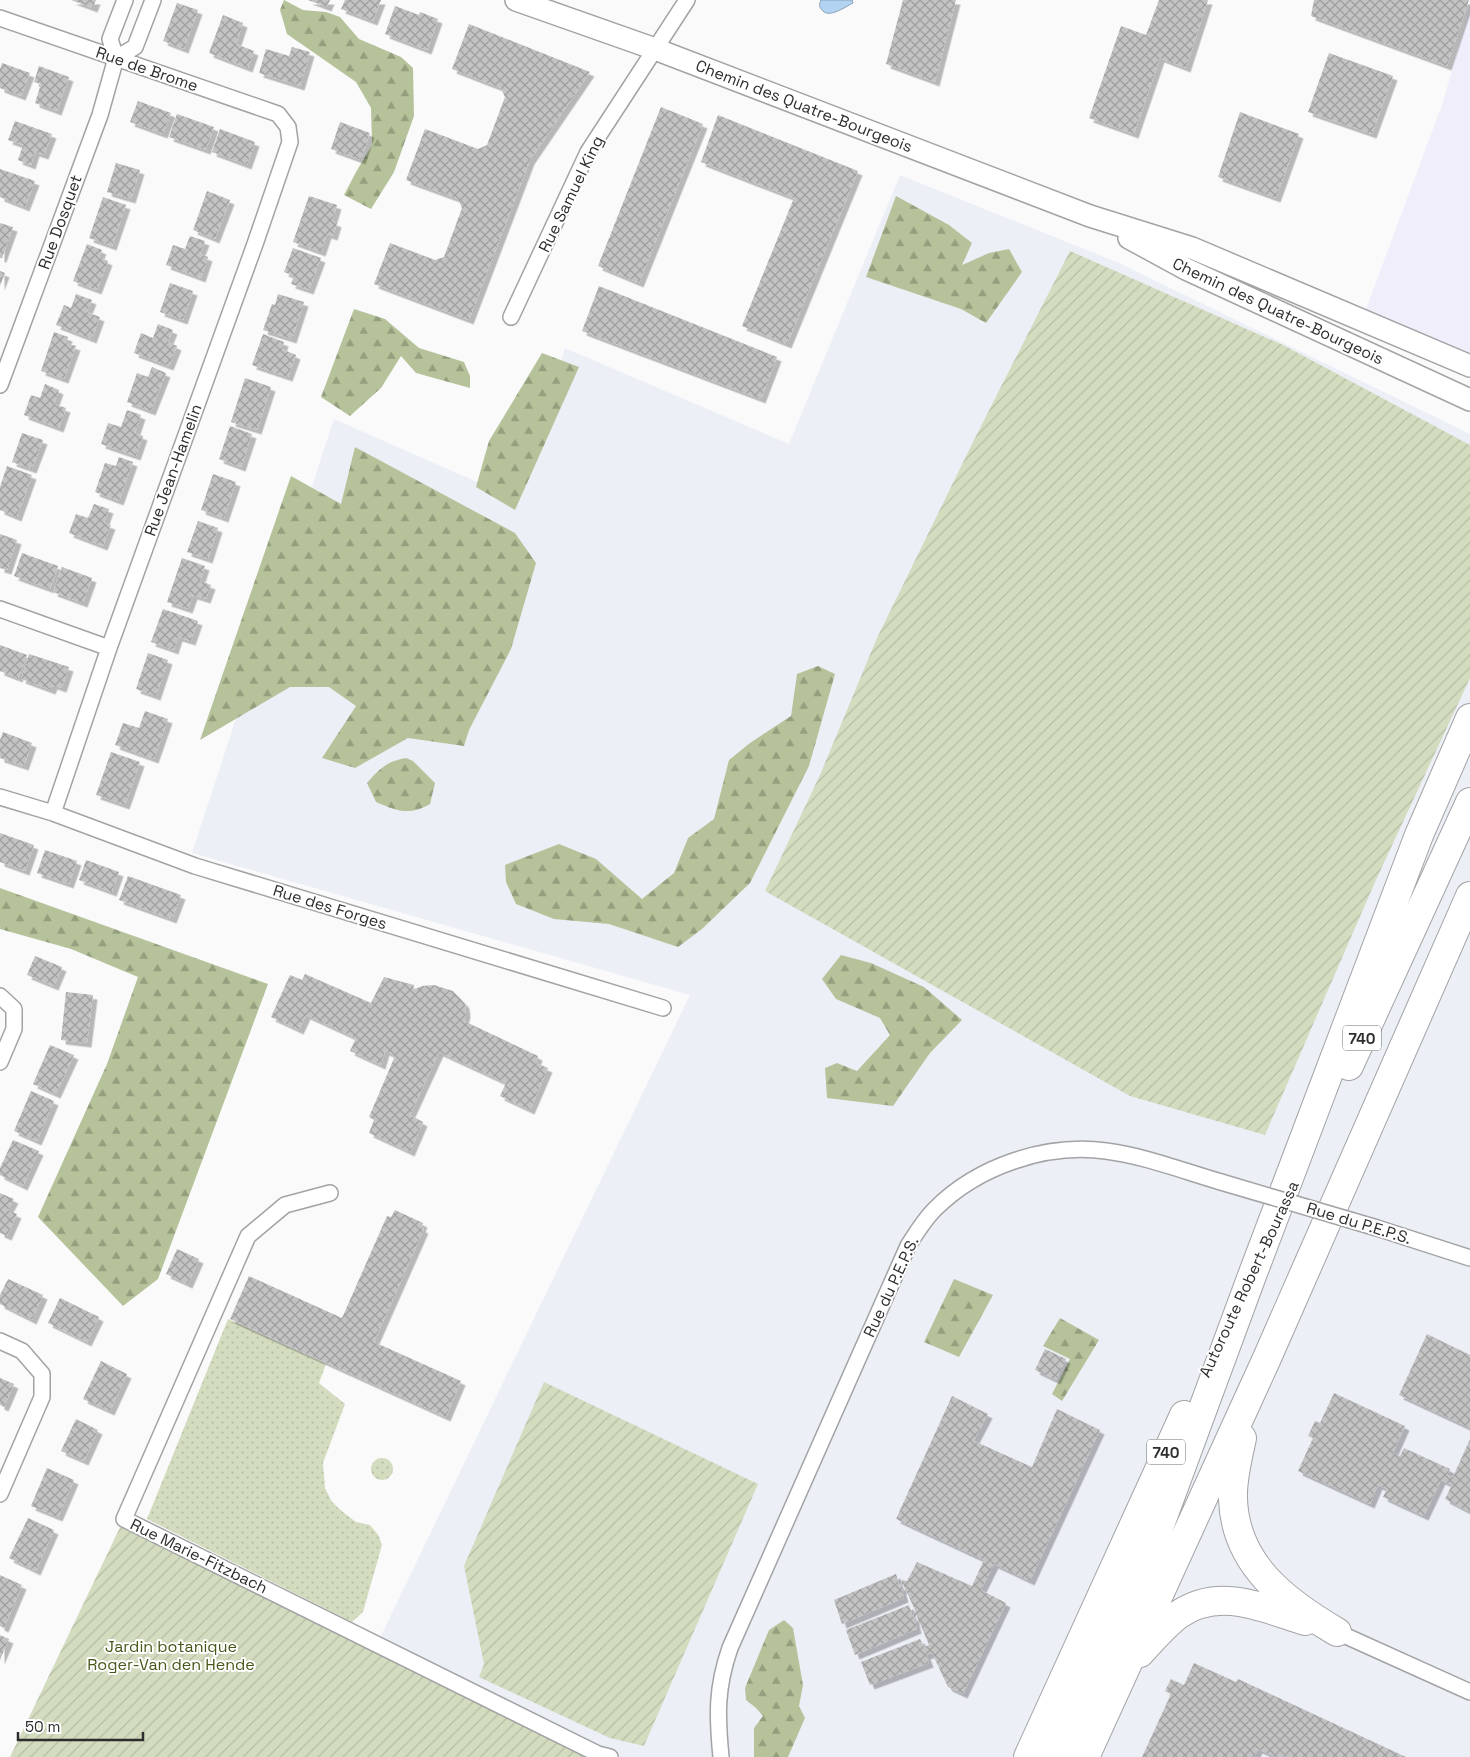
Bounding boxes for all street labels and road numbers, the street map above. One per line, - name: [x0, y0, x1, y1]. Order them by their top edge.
- street label: Rue de Brome: [93, 42, 201, 96]
- street label: Chemin des Quatre-Bourgeois: [693, 55, 915, 157]
- street label: Rue Samuel King: [534, 132, 608, 256]
- street label: Rue Dosquet: [33, 172, 87, 272]
- street label: Chemin des Quatre-Bourgeois: [1169, 253, 1387, 369]
- street label: Rue Jean-Hamelin: [139, 401, 207, 539]
- street label: Rue des Forges: [270, 880, 390, 934]
- road number: 740: [1343, 1026, 1381, 1050]
- street label: Autoroute Robert-Bourassa: [1194, 1177, 1304, 1381]
- street label: Rue du P.E.P.S.: [1304, 1197, 1414, 1249]
- street label: Rue du P.E.P.S.: [859, 1233, 923, 1341]
- road number: 740: [1147, 1440, 1185, 1464]
- street label: Rue Marie-Fitzbach: [127, 1514, 271, 1598]

